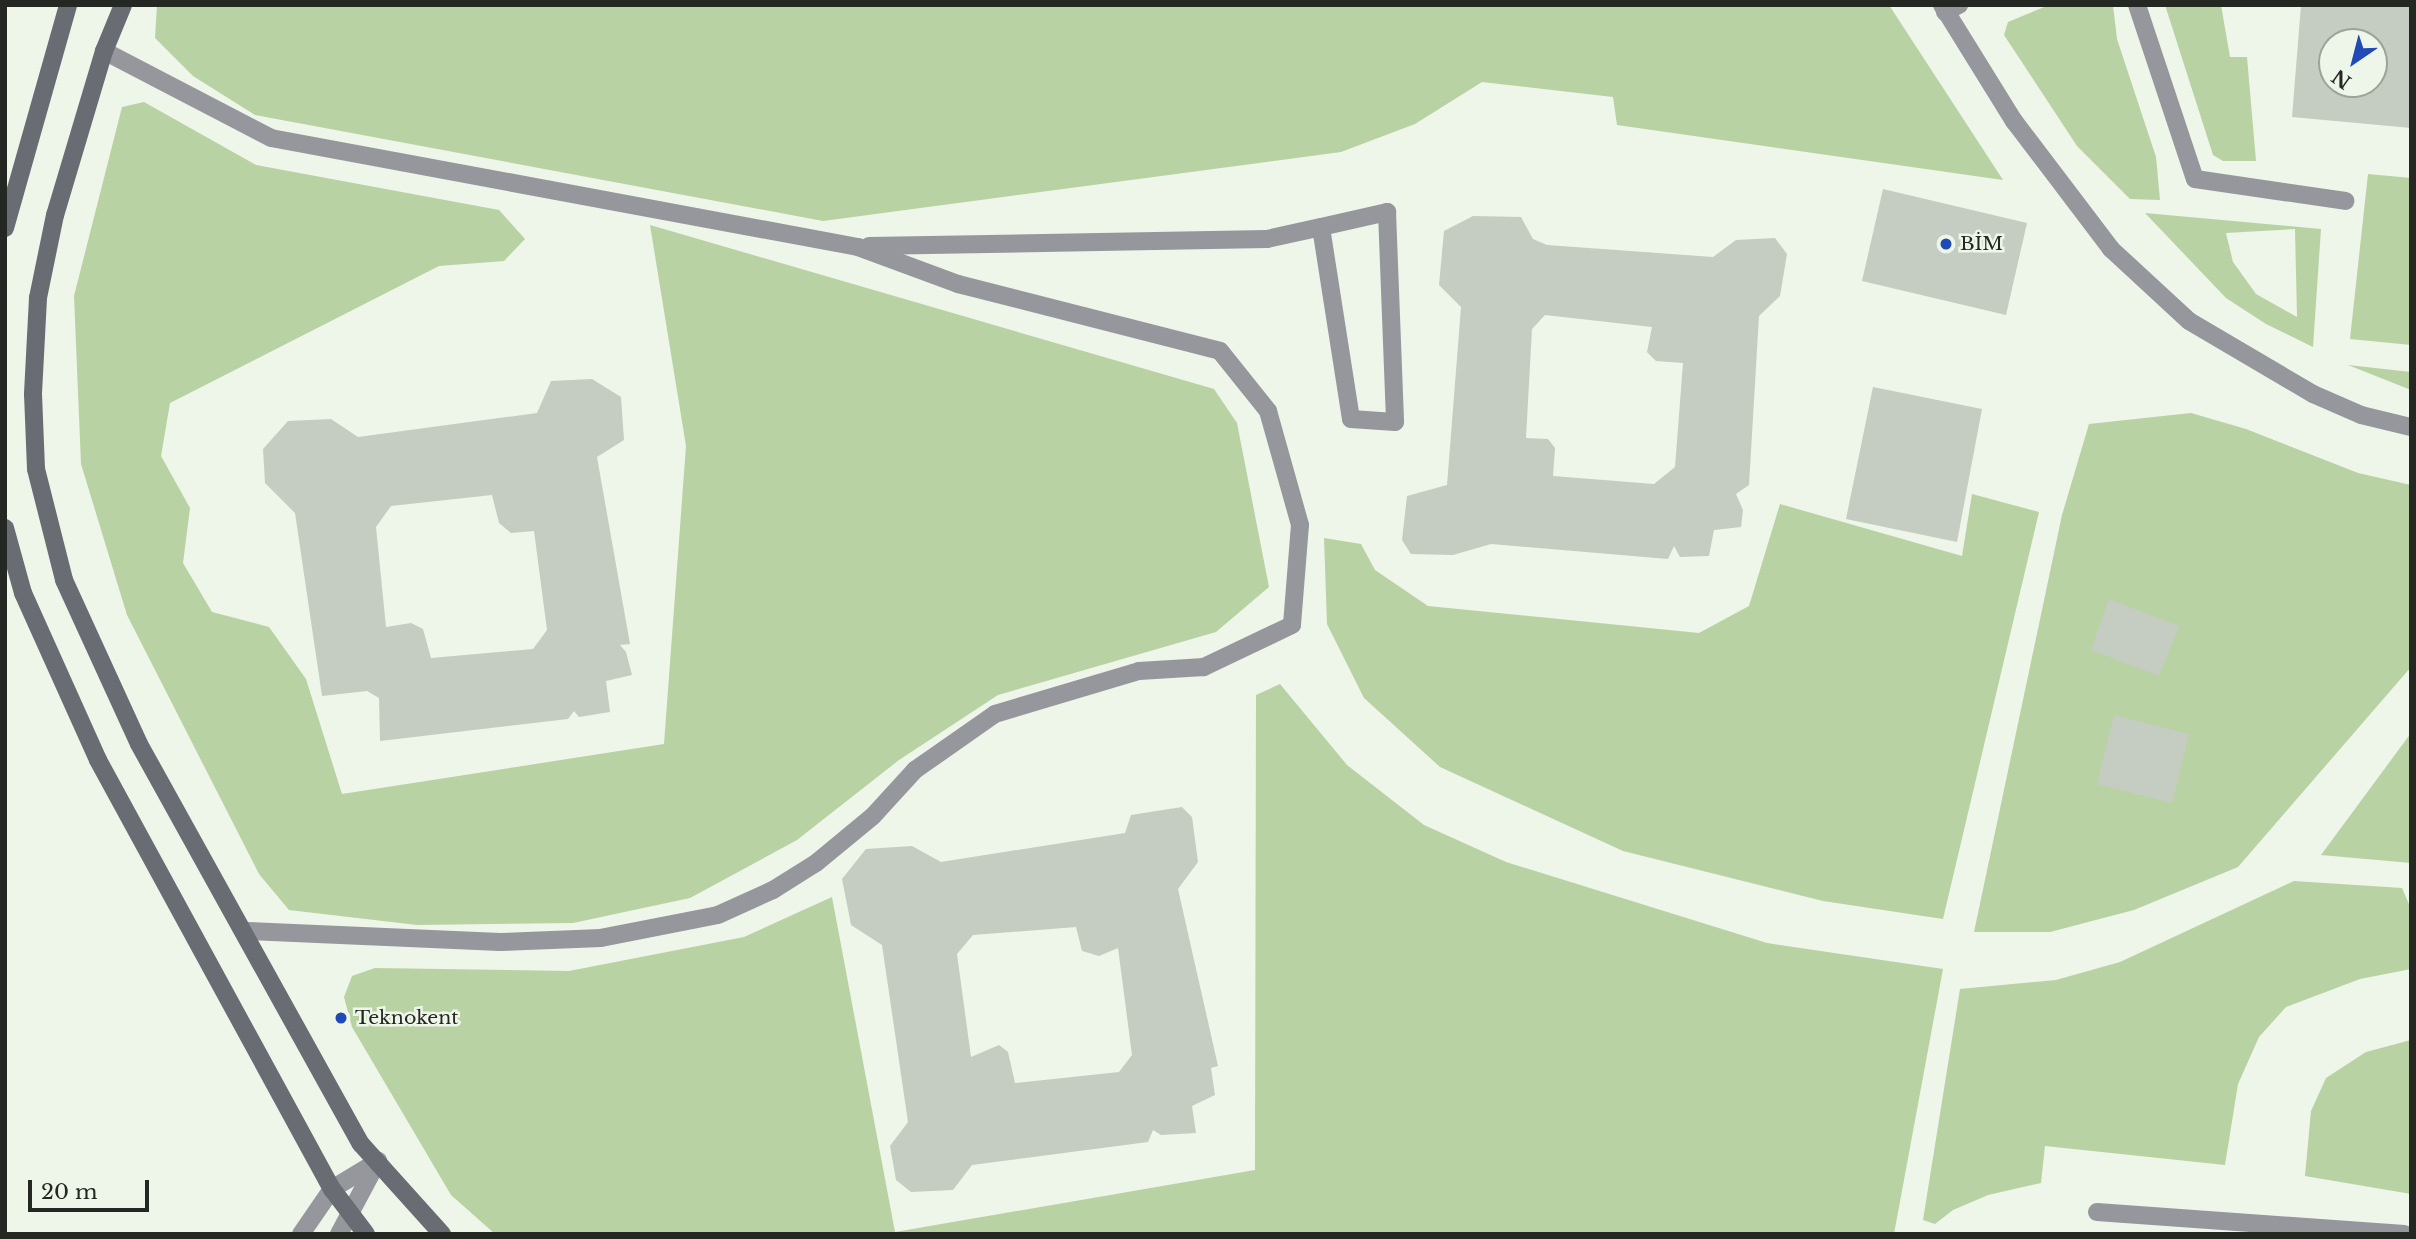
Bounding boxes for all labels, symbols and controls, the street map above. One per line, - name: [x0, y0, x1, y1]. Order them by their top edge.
- north arrow: [2318, 28, 2388, 98]
- text: N: [2328, 64, 2356, 94]
- place label: BİM: [1960, 233, 2003, 255]
- marker: BİM: [1938, 236, 1954, 252]
- place label: Teknokent: [355, 1007, 458, 1029]
- marker: Teknokent: [333, 1010, 349, 1026]
- scale bar: [32, 1166, 152, 1210]
- text: 20 m: [41, 1179, 98, 1205]

